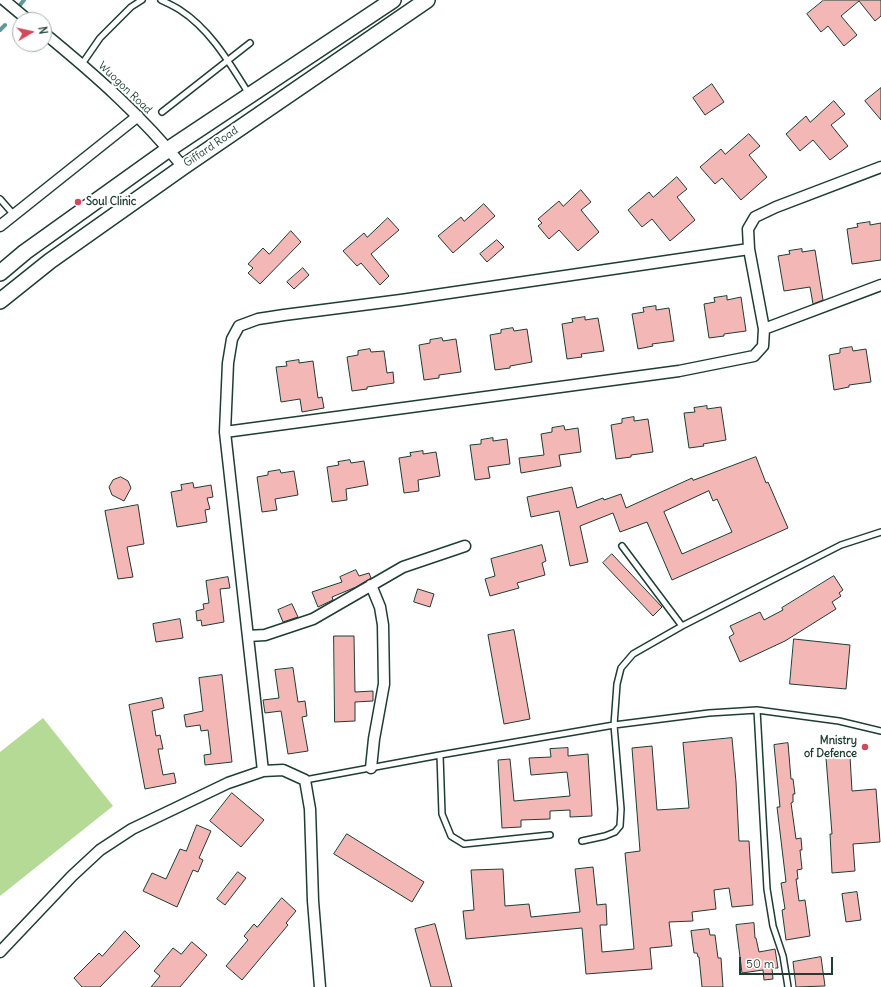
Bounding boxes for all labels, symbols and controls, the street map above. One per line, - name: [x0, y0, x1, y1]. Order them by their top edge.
- north arrow: [12, 12, 52, 52]
- text: N: [35, 25, 50, 35]
- street label: Wuogon Road: [95, 59, 155, 117]
- street label: Giffard Road: [181, 124, 241, 170]
- place label: Soul Clinic: [86, 195, 136, 209]
- marker: Soul Clinic: [73, 197, 83, 207]
- place label: Mnistry of Defence: [804, 734, 857, 760]
- marker: Mnistry of Defence: [860, 742, 870, 752]
- scale bar: [741, 949, 835, 975]
- text: 50 m: [746, 956, 774, 971]

